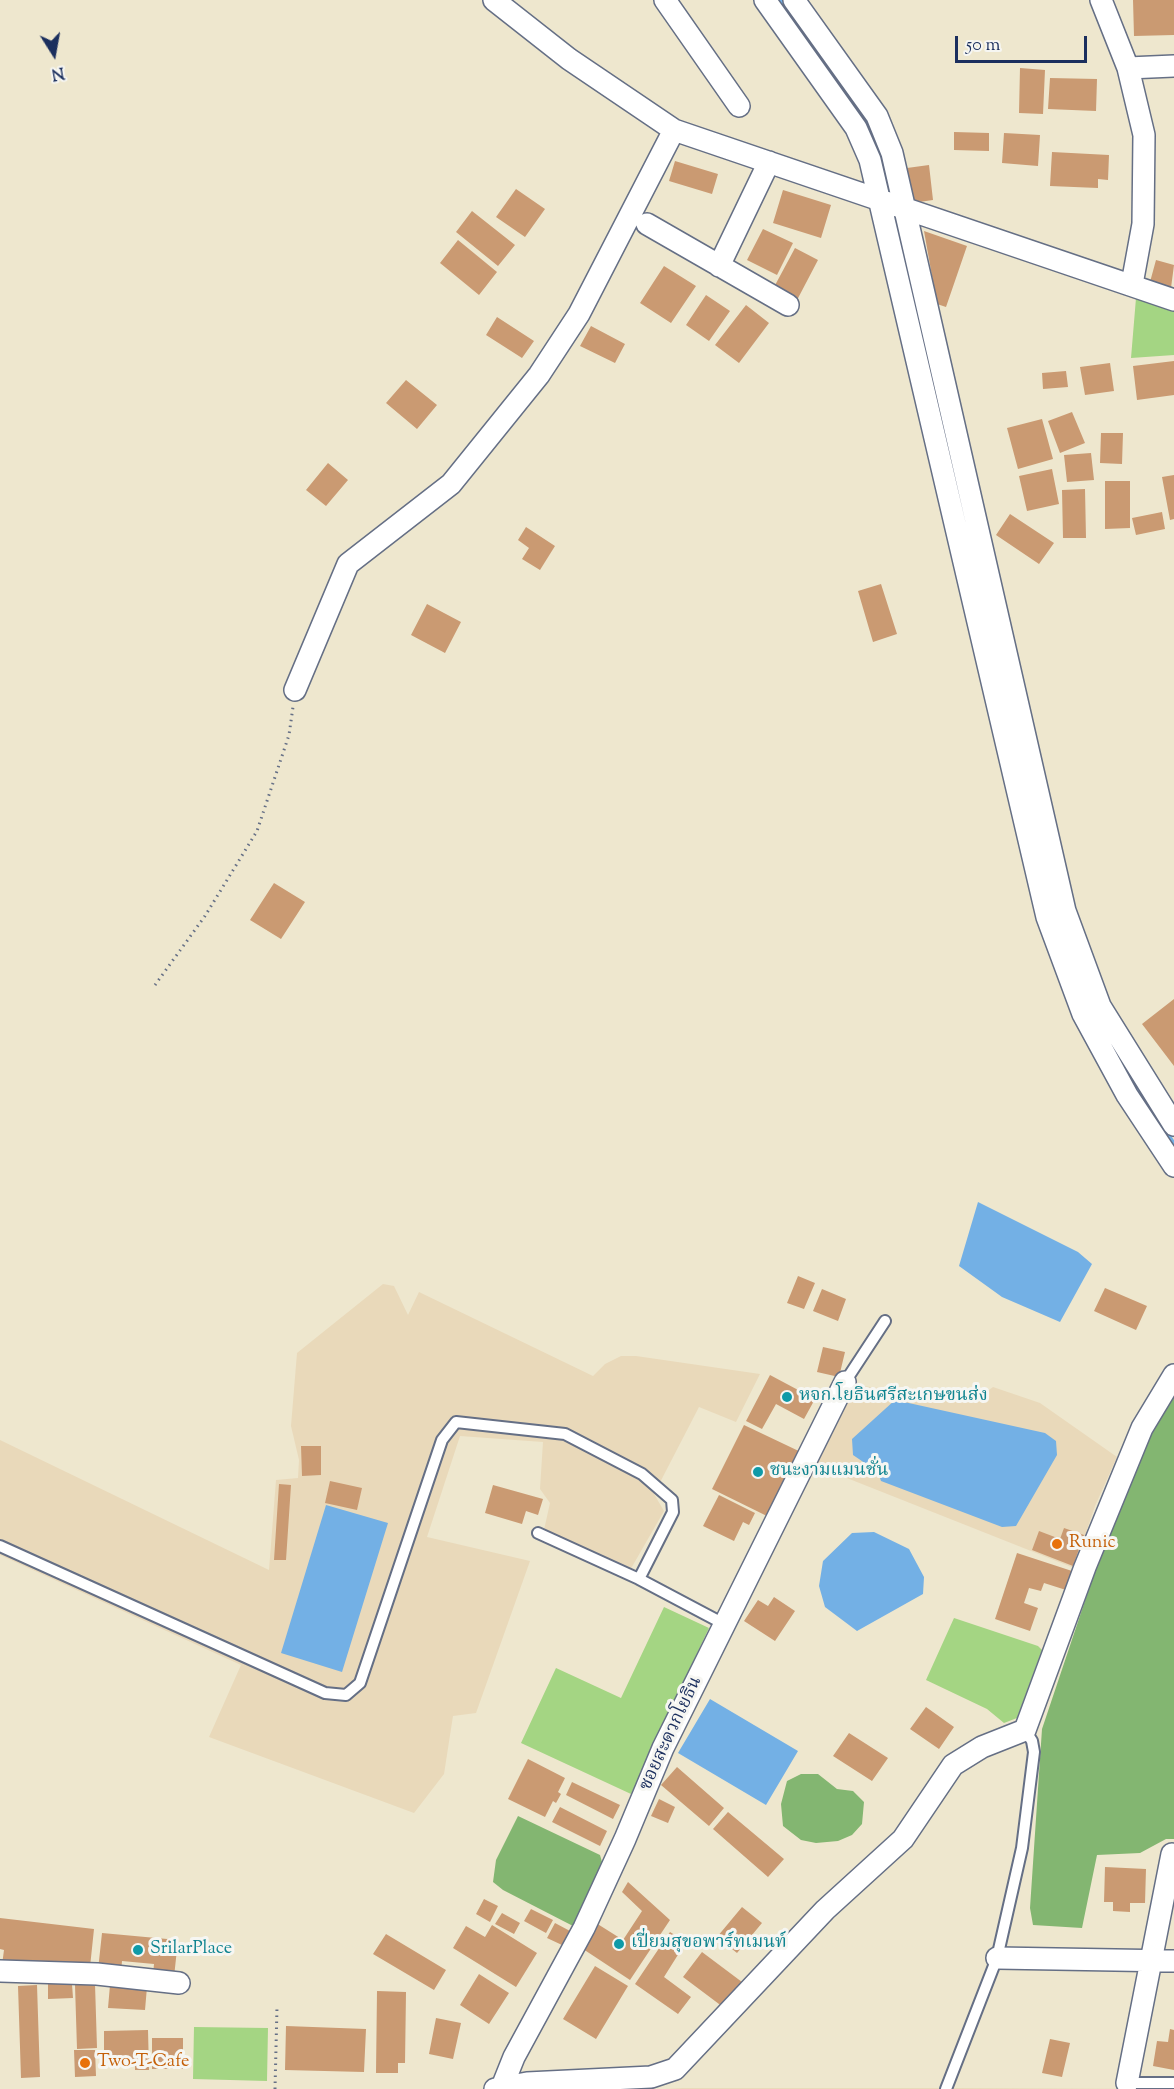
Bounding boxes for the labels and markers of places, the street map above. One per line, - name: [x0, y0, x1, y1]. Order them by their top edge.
- place label: หจก.โยธินศรีสะเกษขนส่ง: [799, 1386, 988, 1408]
- marker: หจก.โยธินศรีสะเกษขนส่ง: [780, 1390, 794, 1404]
- place label: ชนะงามแมนชั่น: [770, 1461, 888, 1483]
- marker: ชนะงามแมนชั่น: [751, 1465, 765, 1479]
- place label: Runic: [1069, 1533, 1116, 1555]
- marker: Runic: [1050, 1537, 1064, 1551]
- place label: เปี่ยมสุขอพาร์ทเมนท์: [631, 1933, 787, 1955]
- marker: เปี่ยมสุขอพาร์ทเมนท์: [612, 1937, 626, 1951]
- place label: SrilarPlace: [150, 1939, 232, 1961]
- marker: SrilarPlace: [131, 1943, 145, 1957]
- place label: Two-T-Cafe: [97, 2052, 189, 2074]
- marker: Two-T-Cafe: [78, 2056, 92, 2070]

